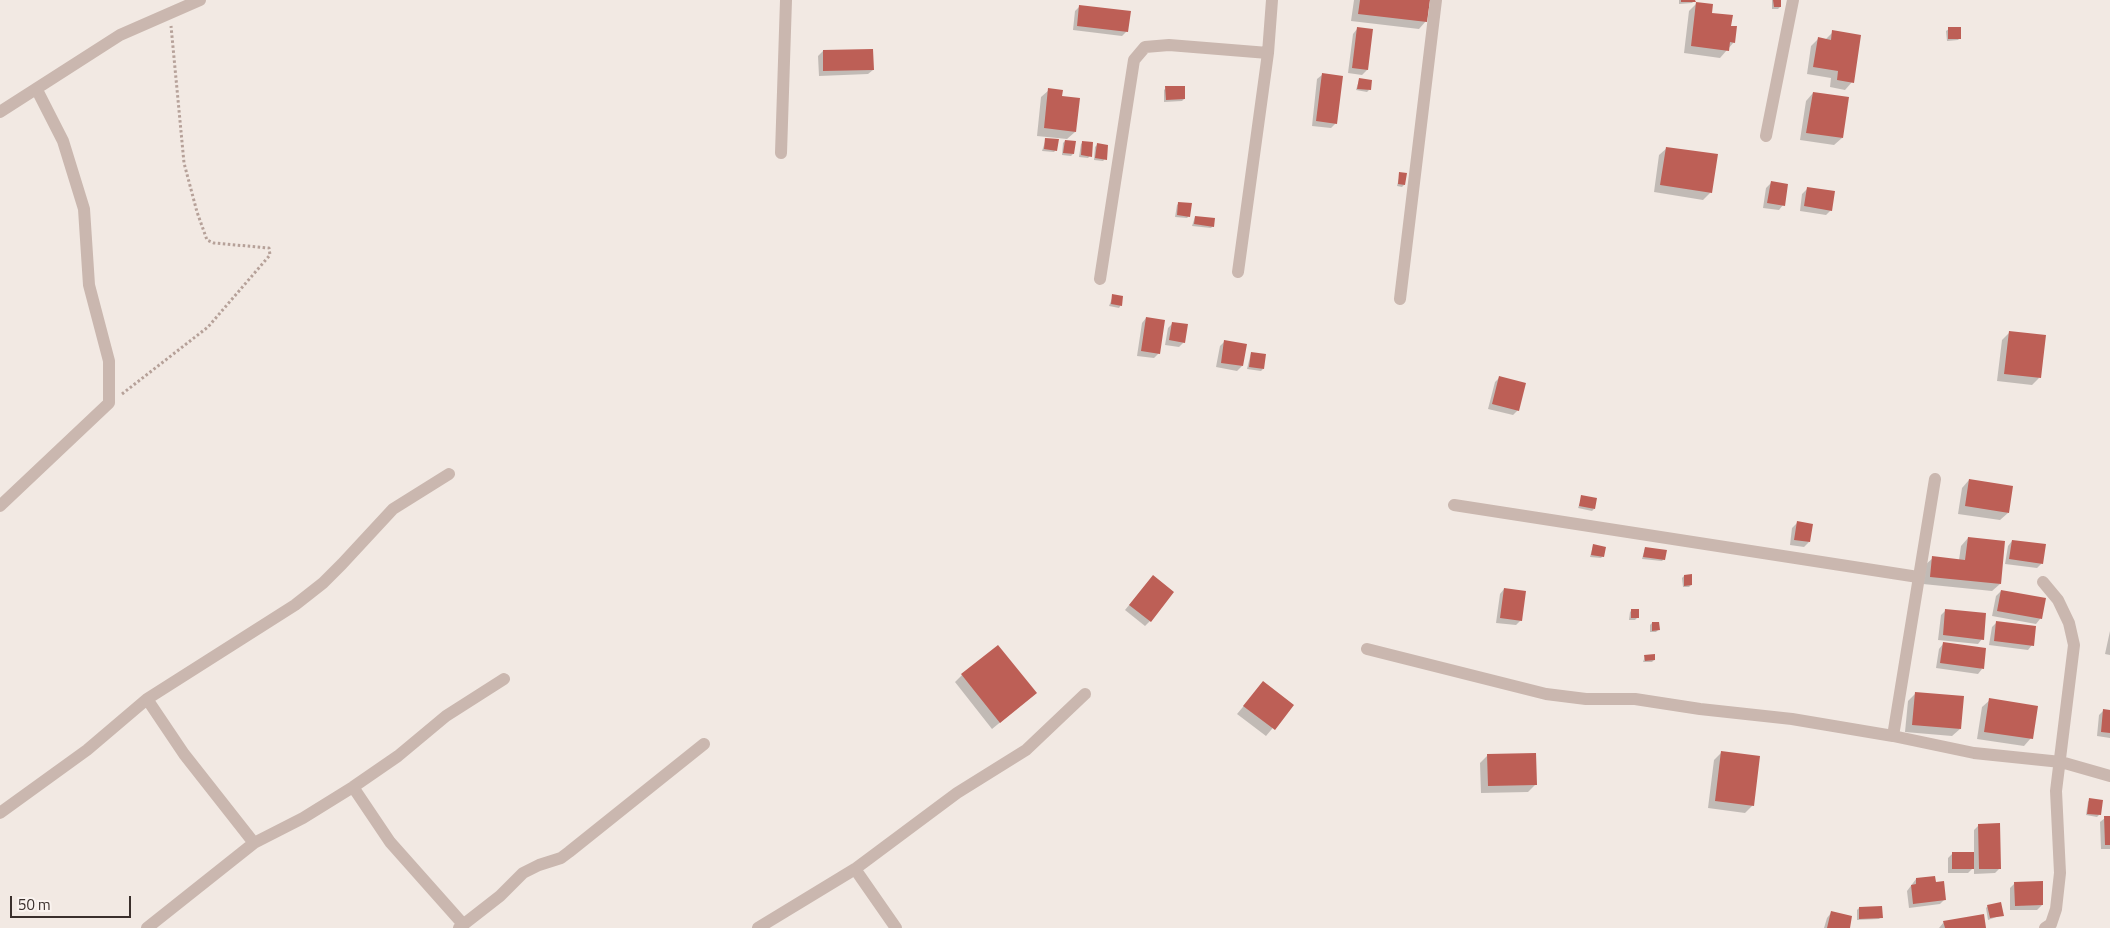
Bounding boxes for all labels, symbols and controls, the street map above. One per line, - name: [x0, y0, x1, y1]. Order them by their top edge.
- scale bar: [12, 886, 134, 918]
- text: 50 m: [18, 893, 51, 916]

